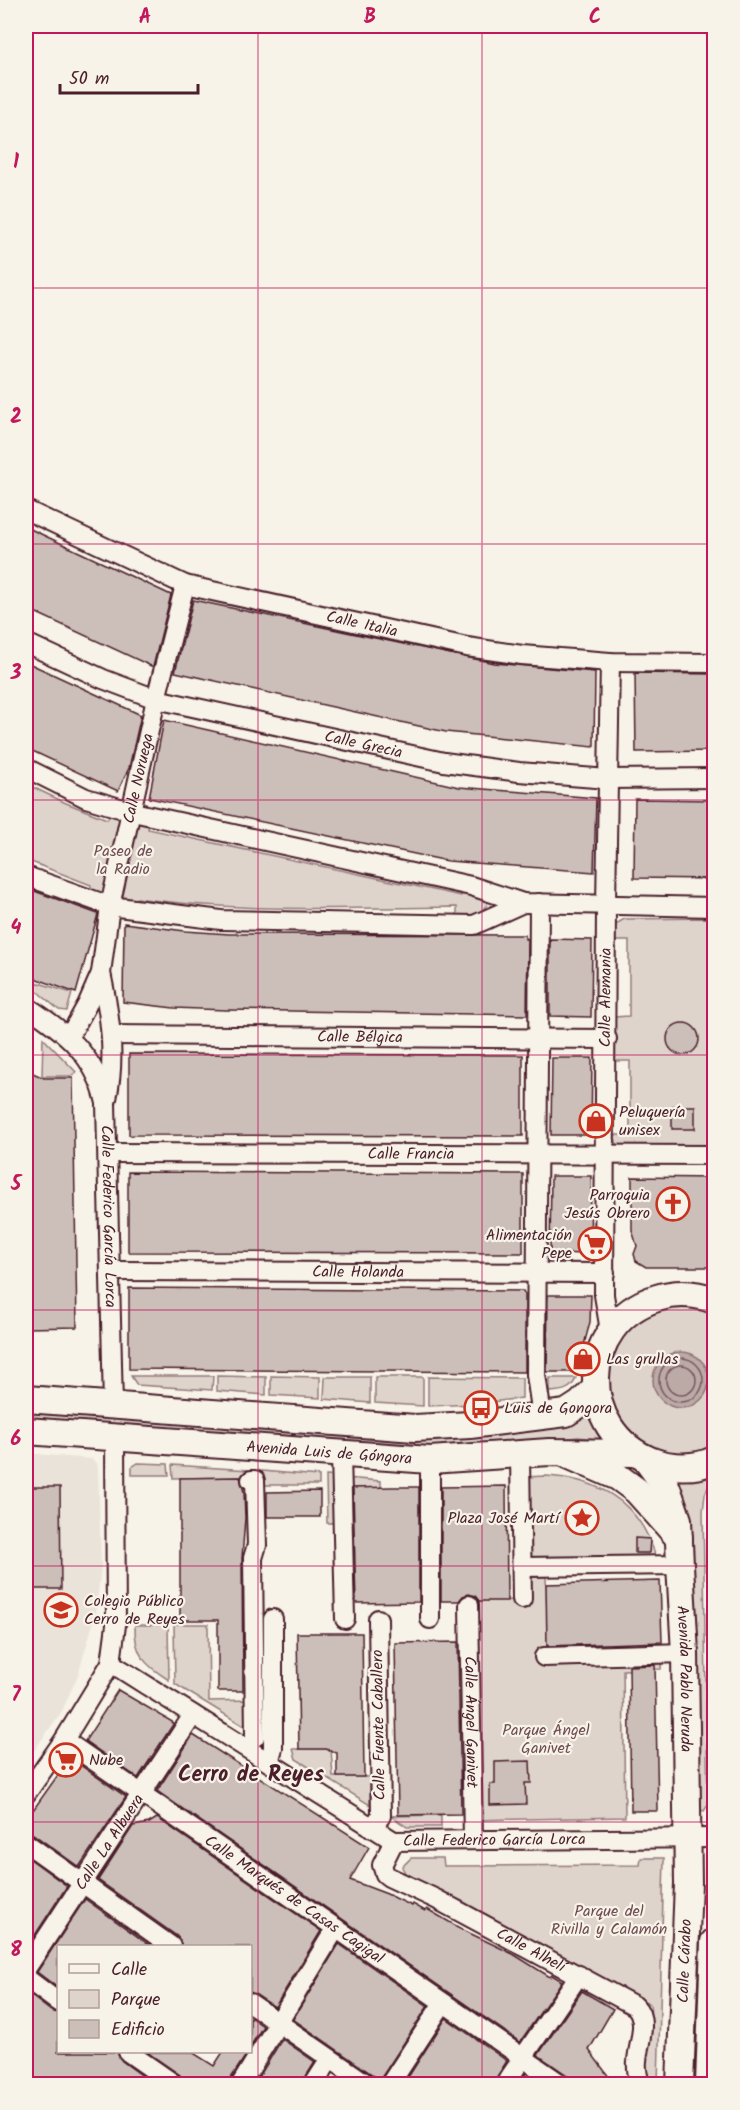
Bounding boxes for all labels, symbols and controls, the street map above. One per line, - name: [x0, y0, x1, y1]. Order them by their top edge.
- text: A: [139, 2, 151, 34]
- text: B: [364, 2, 376, 34]
- text: C: [589, 2, 601, 34]
- scale bar: [60, 57, 198, 95]
- text: 50 m: [69, 65, 109, 94]
- text: 1: [13, 147, 19, 179]
- text: 2: [10, 402, 22, 434]
- street label: Calle Italia: [324, 604, 400, 644]
- text: 3: [10, 658, 22, 690]
- street label: Calle Grecia: [322, 724, 405, 765]
- street label: Calle Noruega: [116, 731, 161, 826]
- park label: Paseo de la Radio: [93, 839, 153, 882]
- text: 4: [11, 913, 22, 945]
- street label: Calle Alemania: [593, 948, 618, 1047]
- street label: Calle Bélgica: [317, 1024, 403, 1050]
- place label: Peluquería unisex: [619, 1100, 686, 1143]
- shop icon: Peluquería unisex: [578, 1103, 614, 1139]
- street label: Calle Federico García Lorca: [94, 1125, 123, 1308]
- street label: Calle Francia: [368, 1141, 454, 1167]
- text: 5: [10, 1169, 23, 1201]
- place label: Parroquia Jesús Obrero: [564, 1183, 650, 1226]
- church icon: Parroquia Jesús Obrero: [655, 1186, 691, 1222]
- place label: Alimentación Pepe: [486, 1223, 572, 1266]
- supermarket icon: Alimentación Pepe: [577, 1226, 613, 1262]
- street label: Calle Holanda: [312, 1259, 404, 1285]
- shop icon: Las grullas: [565, 1341, 601, 1377]
- place label: Las grullas: [606, 1347, 678, 1372]
- bus stop icon: Luis de Gongora: [463, 1390, 499, 1426]
- place label: Luis de Gongora: [504, 1396, 612, 1421]
- text: 6: [11, 1424, 22, 1456]
- street label: Avenida Luis de Góngora: [245, 1434, 413, 1471]
- place icon: Plaza José Martí: [564, 1500, 600, 1536]
- place label: Plaza José Martí: [448, 1506, 561, 1531]
- place label: Colegio Público Cerro de Reyes: [84, 1589, 185, 1632]
- school or university icon: Colegio Público Cerro de Reyes: [43, 1592, 79, 1628]
- street label: Avenida Pablo Neruda: [670, 1605, 699, 1752]
- street label: Calle Fuente Caballero: [365, 1649, 393, 1801]
- street label: Calle Ángel Ganivet: [457, 1656, 485, 1789]
- text: 7: [11, 1680, 21, 1712]
- park label: Parque Ángel Ganivet: [502, 1718, 590, 1761]
- supermarket icon: Nube: [48, 1742, 84, 1778]
- place label: Nube: [89, 1748, 123, 1773]
- district label: Cerro de Reyes: [178, 1758, 325, 1793]
- street label: Calle La Albuera: [69, 1789, 150, 1895]
- street label: Calle Federico García Lorca: [403, 1827, 586, 1853]
- street label: Calle Marqués de Casas Cagigal: [199, 1828, 389, 1970]
- park label: Parque del Rivilla y Calamón: [551, 1899, 667, 1942]
- street label: Calle Cárabo: [671, 1919, 699, 2003]
- street label: Calle Alhelí: [492, 1921, 572, 1980]
- text: 8: [10, 1935, 22, 1967]
- legend: [57, 1945, 252, 2053]
- text: Calle: [111, 1956, 147, 1985]
- text: Parque: [111, 1986, 160, 2015]
- text: Edificio: [111, 2016, 165, 2045]

